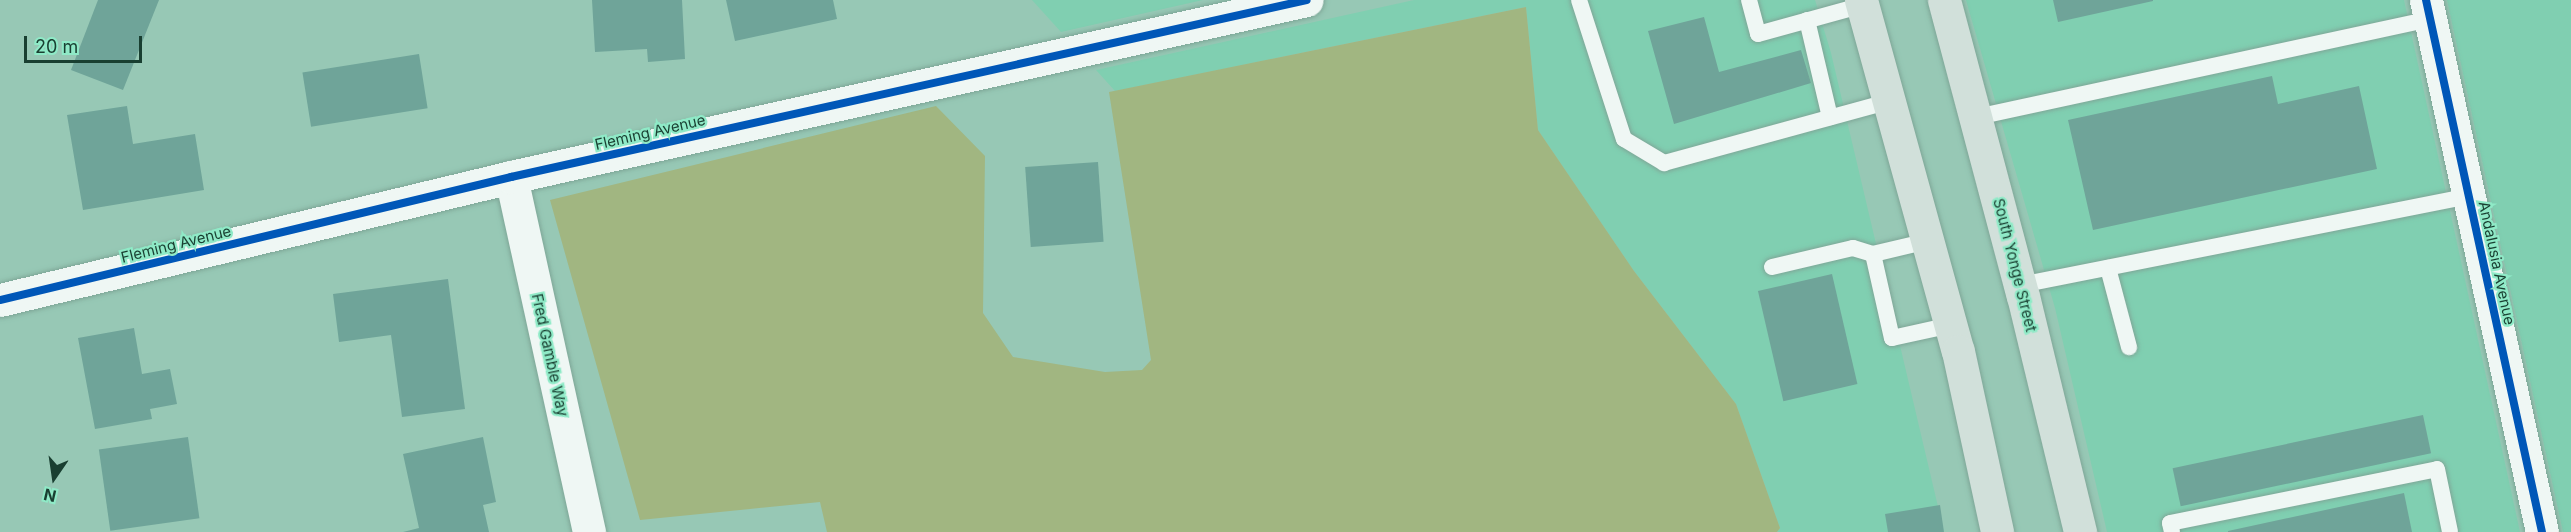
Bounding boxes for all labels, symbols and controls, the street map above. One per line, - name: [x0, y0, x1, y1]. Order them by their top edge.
- scale bar: [27, 24, 146, 62]
- text: 20 m: [35, 36, 78, 57]
- street label: Fleming Avenue: [593, 111, 707, 153]
- street label: South Yonge Street: [1990, 196, 2040, 334]
- street label: Andalusia Avenue: [2475, 199, 2519, 327]
- street label: Fleming Avenue: [119, 222, 233, 266]
- street label: Fred Gamble Way: [528, 292, 572, 418]
- north arrow: [24, 448, 84, 508]
- text: N: [42, 484, 58, 507]

